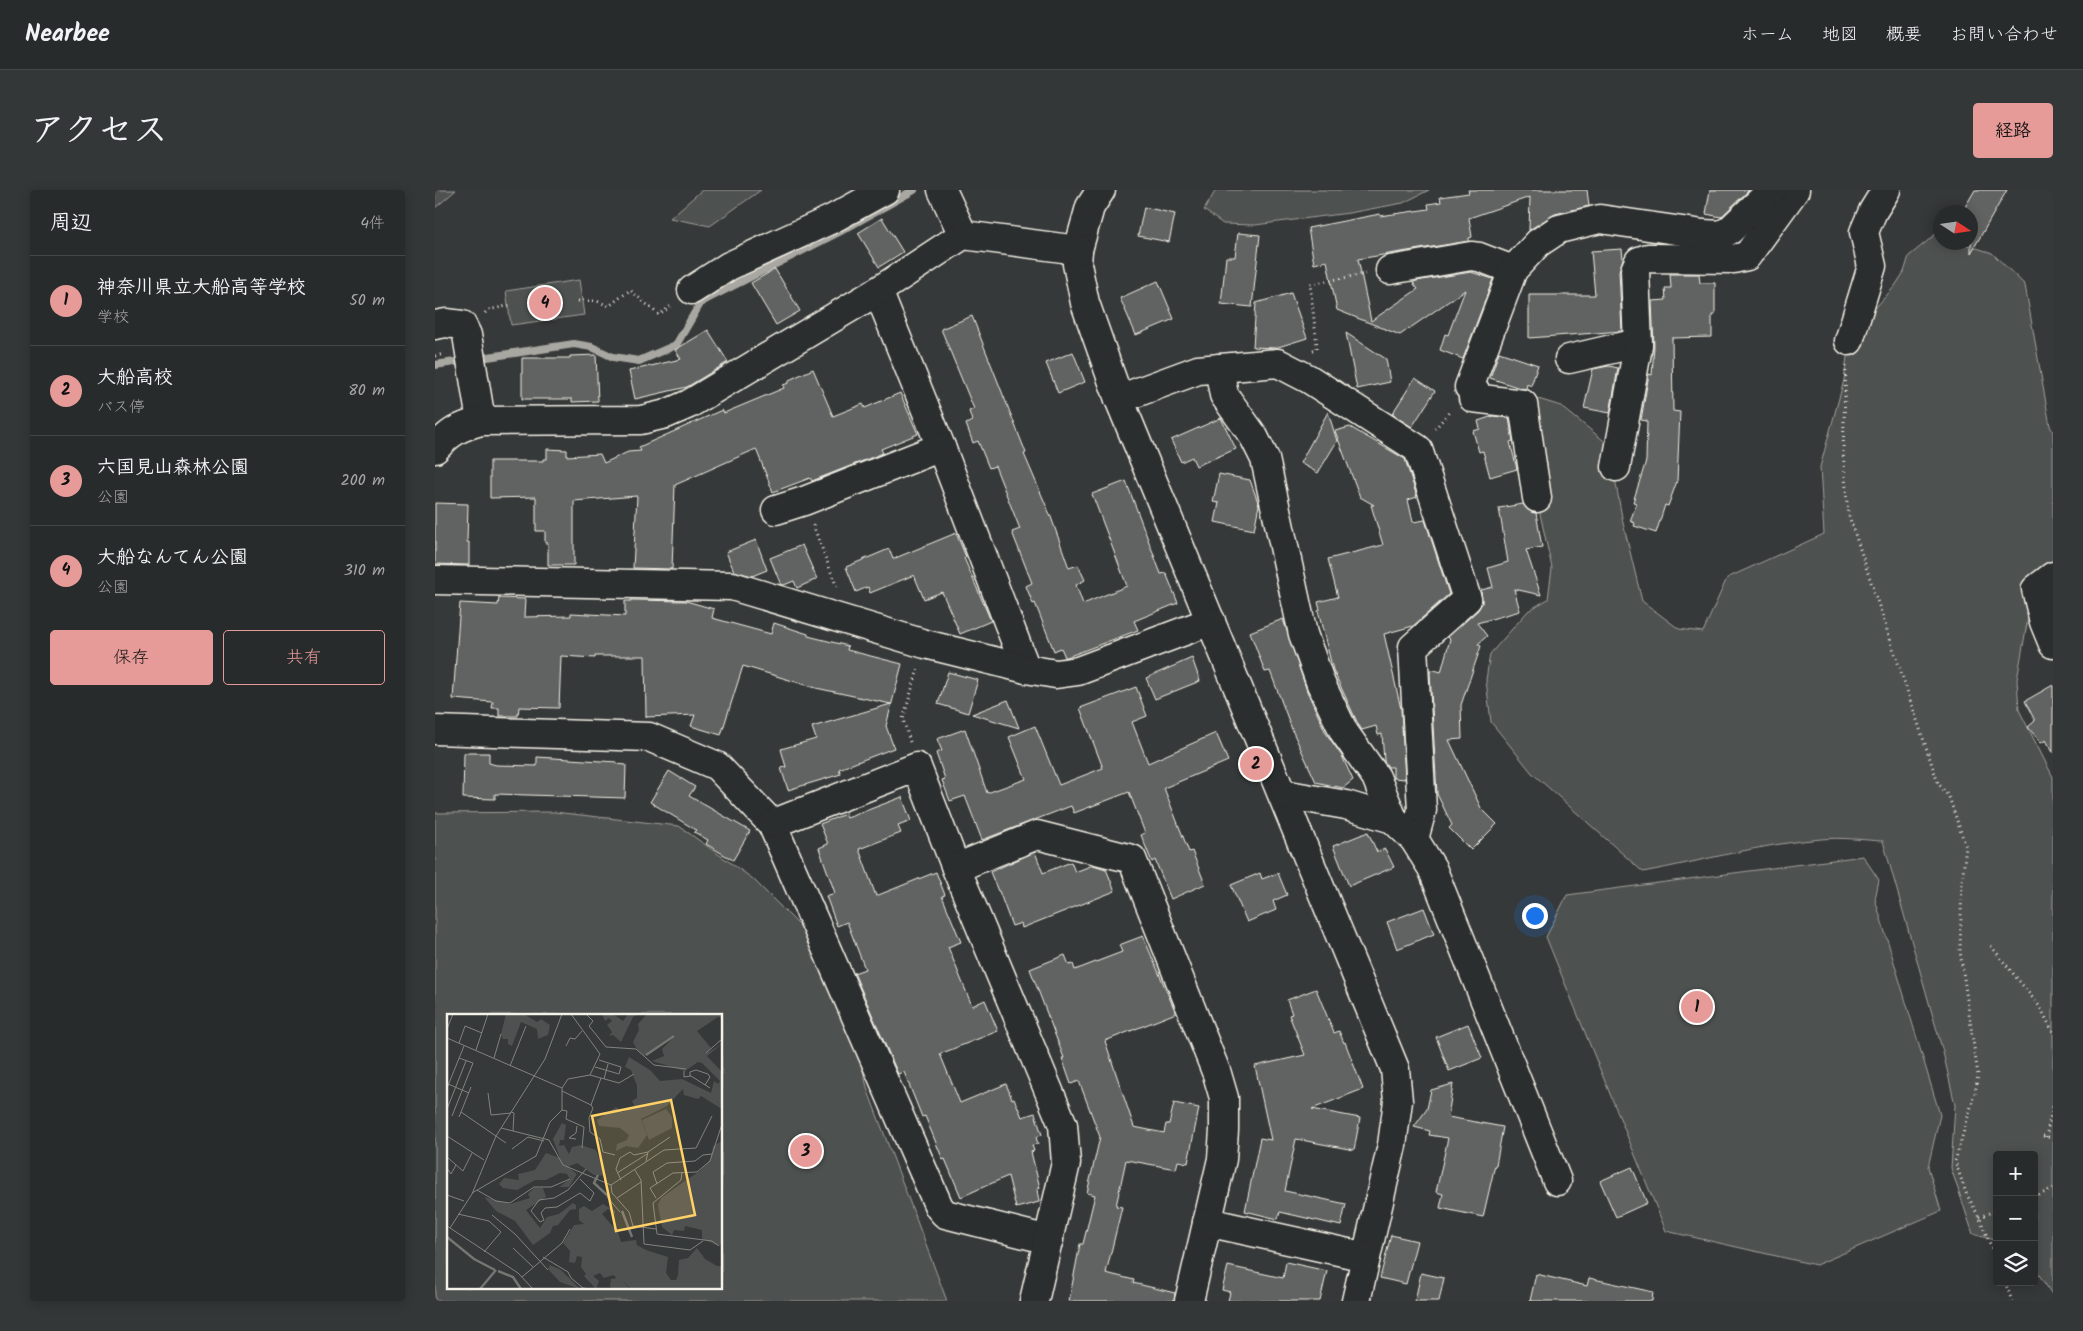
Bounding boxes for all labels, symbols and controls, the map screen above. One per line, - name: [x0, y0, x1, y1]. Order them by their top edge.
- text: Nearbee: [25, 15, 110, 54]
- text: ホーム: [1741, 21, 1794, 50]
- text: 地図: [1822, 21, 1858, 50]
- text: 概要: [1886, 21, 1922, 50]
- text: お問い合わせ: [1950, 21, 2058, 50]
- button: 経路: [1973, 103, 2053, 158]
- text: アクセス: [30, 104, 168, 160]
- north arrow: [1933, 205, 1978, 250]
- text: 周辺: [50, 207, 92, 240]
- text: 4件: [360, 211, 385, 236]
- text: 神奈川県立大船高等学校: [97, 273, 306, 303]
- pin: 4: [529, 284, 561, 322]
- text: 1: [64, 288, 68, 313]
- text: 50 m: [349, 288, 385, 313]
- text: 学校: [97, 305, 129, 330]
- text: 大船高校: [97, 363, 173, 393]
- text: 2: [61, 378, 71, 403]
- text: 80 m: [348, 378, 385, 403]
- text: バス停: [97, 395, 145, 420]
- text: 六国見山森林公園: [97, 453, 249, 483]
- text: 3: [62, 468, 70, 493]
- text: 200 m: [341, 468, 385, 493]
- text: 公園: [97, 485, 129, 510]
- text: 大船なんてん公園: [97, 543, 248, 573]
- text: 4: [62, 558, 70, 583]
- text: 310 m: [344, 558, 385, 583]
- text: 公園: [97, 575, 129, 600]
- button: 保存: [50, 630, 213, 685]
- button: 共有: [223, 630, 385, 685]
- pin: 2: [1240, 745, 1272, 783]
- your location: [1522, 903, 1548, 929]
- pin: 1: [1681, 988, 1713, 1026]
- inset map: [447, 1014, 723, 1288]
- pin: 3: [790, 1132, 822, 1170]
- map controls: [1993, 1151, 2038, 1286]
- button: +: [1993, 1151, 2038, 1196]
- button: −: [1993, 1196, 2038, 1241]
- button: layers: [1993, 1241, 2038, 1286]

